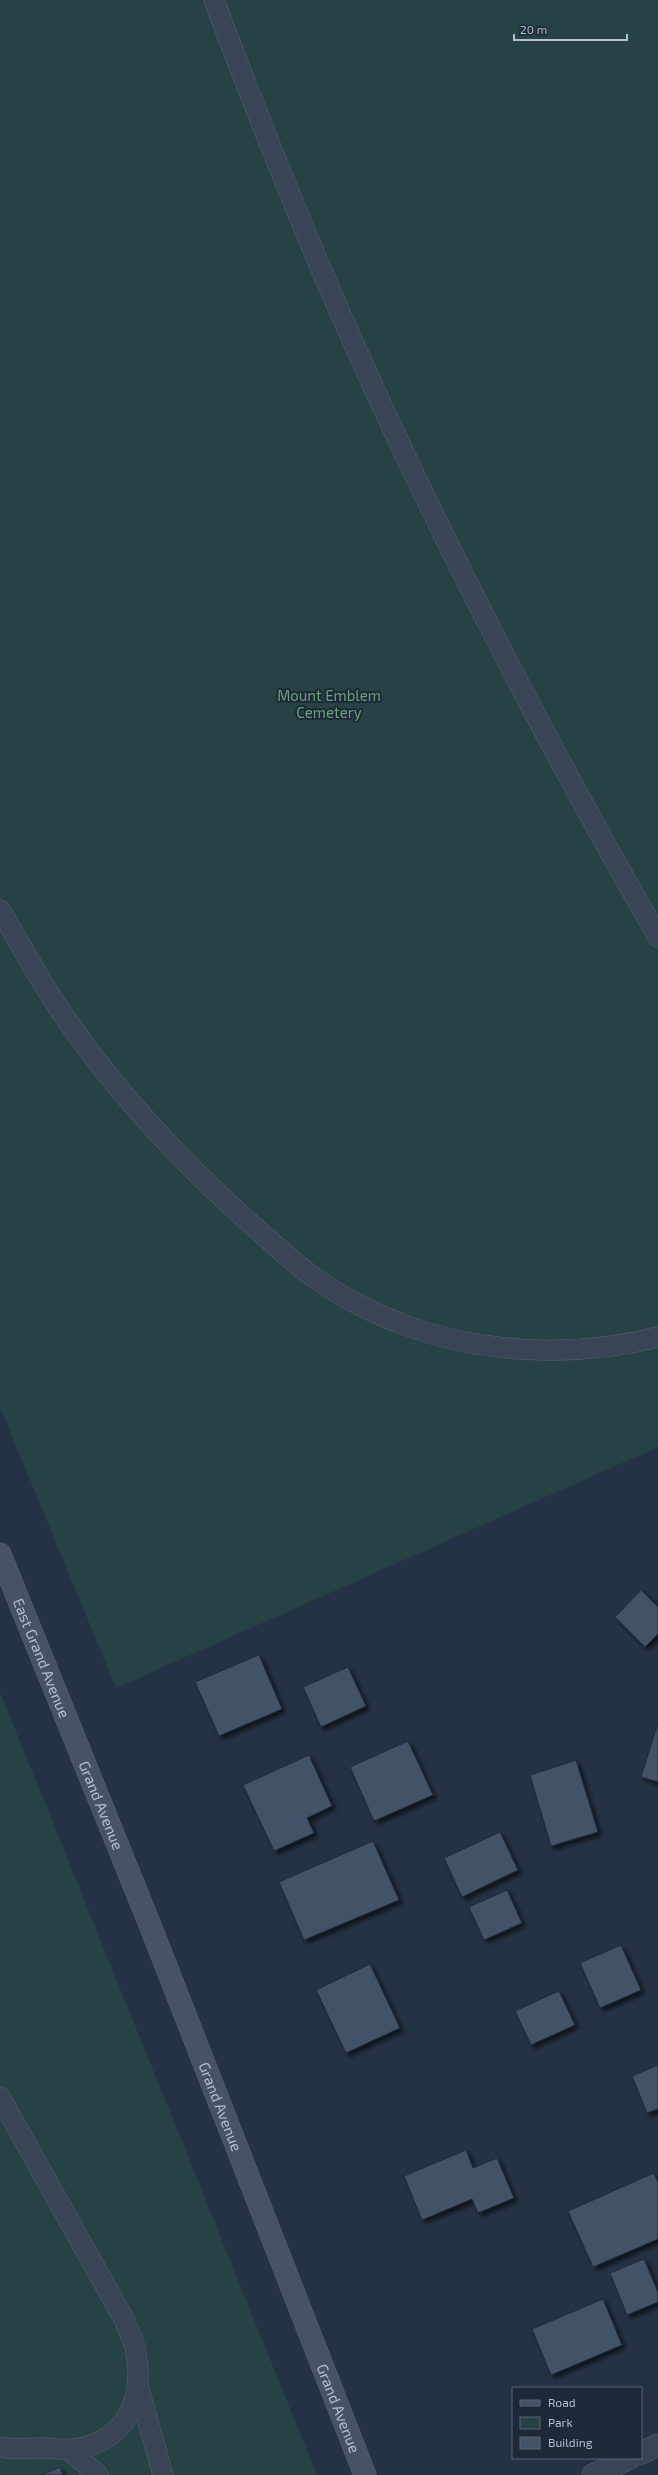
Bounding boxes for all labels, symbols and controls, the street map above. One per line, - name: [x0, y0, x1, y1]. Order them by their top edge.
- scale bar: [514, 16, 627, 42]
- text: 20 m: [520, 22, 547, 36]
- park label: Mount Emblem Cemetery: [277, 686, 381, 721]
- street label: East Grand Avenue: [10, 1595, 74, 1720]
- street label: Grand Avenue: [76, 1758, 128, 1852]
- street label: Grand Avenue: [195, 2059, 246, 2154]
- street label: Grand Avenue: [313, 2361, 364, 2455]
- legend: [512, 2387, 642, 2459]
- text: Road: [548, 2395, 576, 2409]
- text: Park: [548, 2415, 573, 2429]
- text: Building: [548, 2435, 593, 2449]

